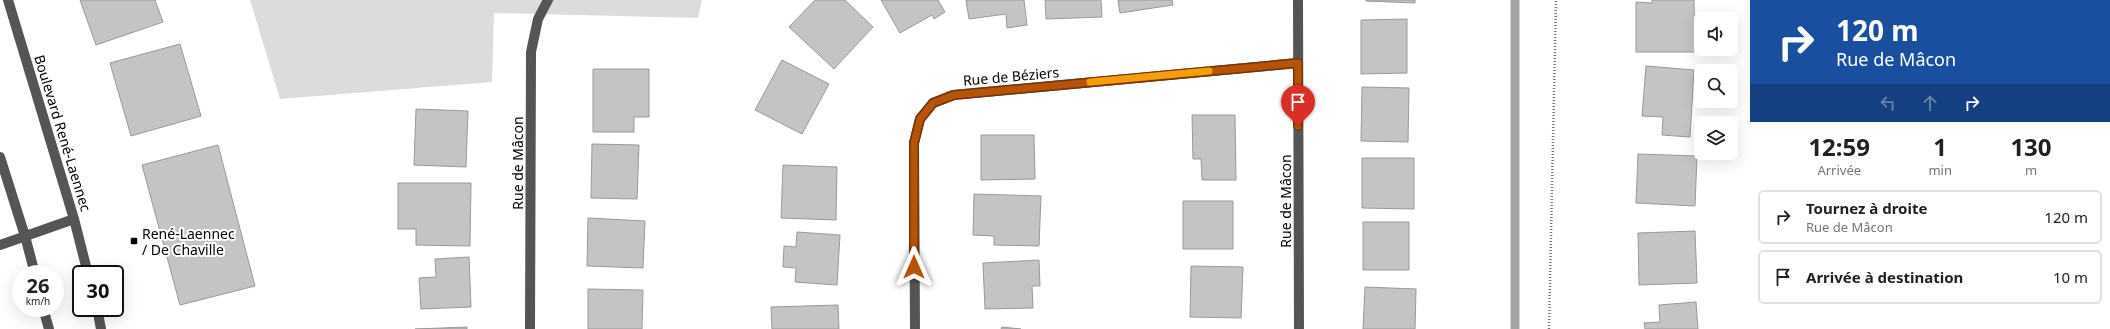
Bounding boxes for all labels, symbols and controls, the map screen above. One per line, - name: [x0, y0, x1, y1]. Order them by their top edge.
- text: 120 m: [1836, 11, 1919, 49]
- map controls: [1694, 12, 1738, 160]
- button: sound: [1694, 12, 1738, 56]
- icon: right: [1770, 16, 1822, 68]
- text: Rue de Mâcon: [1836, 47, 1956, 71]
- street label: Boulevard René-Laennec: [30, 52, 96, 214]
- street label: Rue de Béziers: [962, 62, 1060, 90]
- button: search: [1694, 64, 1738, 108]
- pin: [1281, 85, 1315, 126]
- icon: arrive: [1287, 91, 1309, 113]
- icon: left: [1877, 92, 1899, 114]
- icon: ahead: [1919, 92, 1941, 114]
- icon: right: [1961, 92, 1983, 114]
- street label: Rue de Mâcon: [508, 116, 527, 210]
- button: layers: [1694, 116, 1738, 160]
- text: 12:59: [1808, 130, 1870, 163]
- text: 1: [1933, 130, 1947, 163]
- text: 130: [2010, 130, 2052, 163]
- street label: Rue de Mâcon: [1276, 154, 1295, 248]
- text: Arrivée: [1817, 161, 1861, 179]
- text: min: [1928, 161, 1952, 179]
- text: m: [2025, 161, 2037, 179]
- text: Tournez à droite: [1806, 198, 1927, 218]
- icon: right: [1772, 206, 1794, 228]
- text: 120 m: [2044, 207, 2088, 227]
- text: Rue de Mâcon: [1806, 218, 1893, 236]
- place label: René-Laennec / De Chaville: [142, 224, 235, 259]
- marker: René-Laennec / De Chaville: [129, 236, 139, 246]
- position arrow: [893, 246, 935, 288]
- speed limit sign: 30: [72, 265, 124, 317]
- icon: arrive: [1772, 266, 1794, 288]
- text: Arrivée à destination: [1806, 267, 1963, 287]
- text: 10 m: [2053, 267, 2088, 287]
- text: 26: [27, 272, 49, 299]
- text: km/h: [26, 294, 50, 308]

